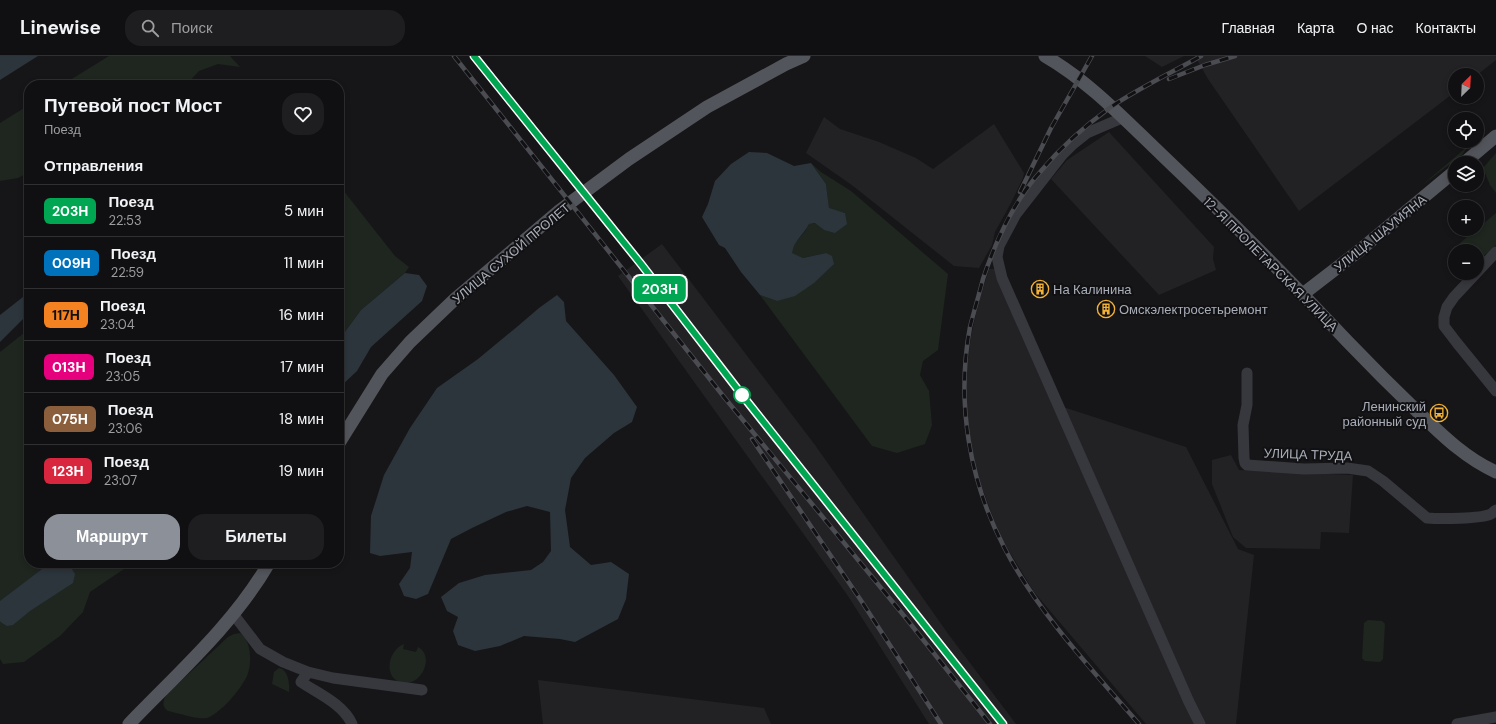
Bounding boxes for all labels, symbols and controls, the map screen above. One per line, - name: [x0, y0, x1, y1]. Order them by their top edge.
- search box: [125, 10, 405, 46]
- text: Linewise: [20, 15, 101, 40]
- icon: search: [139, 17, 161, 39]
- text: Поиск: [171, 18, 213, 38]
- text: Главная: [1222, 19, 1275, 37]
- text: Карта: [1297, 19, 1334, 37]
- text: О нас: [1356, 19, 1394, 37]
- text: Контакты: [1416, 19, 1476, 37]
- north arrow: [1448, 68, 1484, 104]
- map controls: [1448, 68, 1484, 280]
- text: Путевой пост Мост: [44, 93, 222, 118]
- button: heart: [282, 93, 324, 135]
- button: locate: [1448, 112, 1484, 148]
- text: Поезд: [44, 121, 81, 138]
- text: Отправления: [44, 156, 143, 176]
- button: layers: [1448, 156, 1484, 192]
- street label: УЛИЦА ШАУМЯНА: [1331, 191, 1430, 276]
- text: Поезд: [108, 192, 154, 212]
- street label: 12-Я ПРОЛЕТАРСКАЯ УЛИЦА: [1200, 193, 1342, 335]
- street label: УЛИЦА СУХОЙ ПРОЛЕТ: [449, 199, 574, 308]
- button: +: [1448, 200, 1484, 236]
- text: 5 мин: [284, 201, 324, 221]
- text: 203Н: [52, 202, 88, 220]
- text: 22:53: [108, 212, 142, 229]
- text: Поезд: [111, 244, 156, 264]
- button: −: [1448, 244, 1484, 280]
- text: 11 мин: [284, 253, 324, 273]
- text: 009Н: [52, 254, 91, 272]
- text: 22:59: [111, 264, 144, 281]
- line badge: 203Н: [632, 276, 688, 302]
- building icon: На Калинина: [1030, 279, 1050, 299]
- text: 203Н: [642, 280, 678, 298]
- place label: На Калинина: [1053, 281, 1132, 298]
- text: Поезд: [100, 296, 145, 316]
- building icon: Омскэлектросетьремонт: [1096, 299, 1116, 319]
- place label: Омскэлектросетьремонт: [1119, 301, 1268, 318]
- text: 16 мин: [279, 305, 324, 325]
- text: 117Н: [52, 306, 80, 324]
- text: 23:04: [100, 316, 135, 333]
- text: Поезд: [106, 348, 151, 368]
- text: 17 мин: [280, 357, 324, 377]
- text: 013Н: [52, 358, 86, 376]
- text: 23:05: [106, 368, 140, 385]
- unlabelled marker: [733, 386, 751, 404]
- place label: Ленинский районный суд: [1342, 398, 1426, 430]
- text: Поезд: [108, 400, 153, 420]
- bus stop icon: Ленинский районный суд: [1429, 403, 1449, 423]
- text: 18 мин: [279, 409, 324, 429]
- text: 075Н: [52, 410, 88, 428]
- text: 23:06: [108, 420, 143, 437]
- street label: УЛИЦА ТРУДА: [1263, 444, 1353, 465]
- text: Поезд: [104, 452, 149, 472]
- text: 19 мин: [279, 461, 324, 481]
- text: 123Н: [52, 462, 84, 480]
- text: 23:07: [104, 472, 137, 489]
- button: Маршрут: [44, 514, 180, 560]
- button: Билеты: [188, 514, 324, 560]

